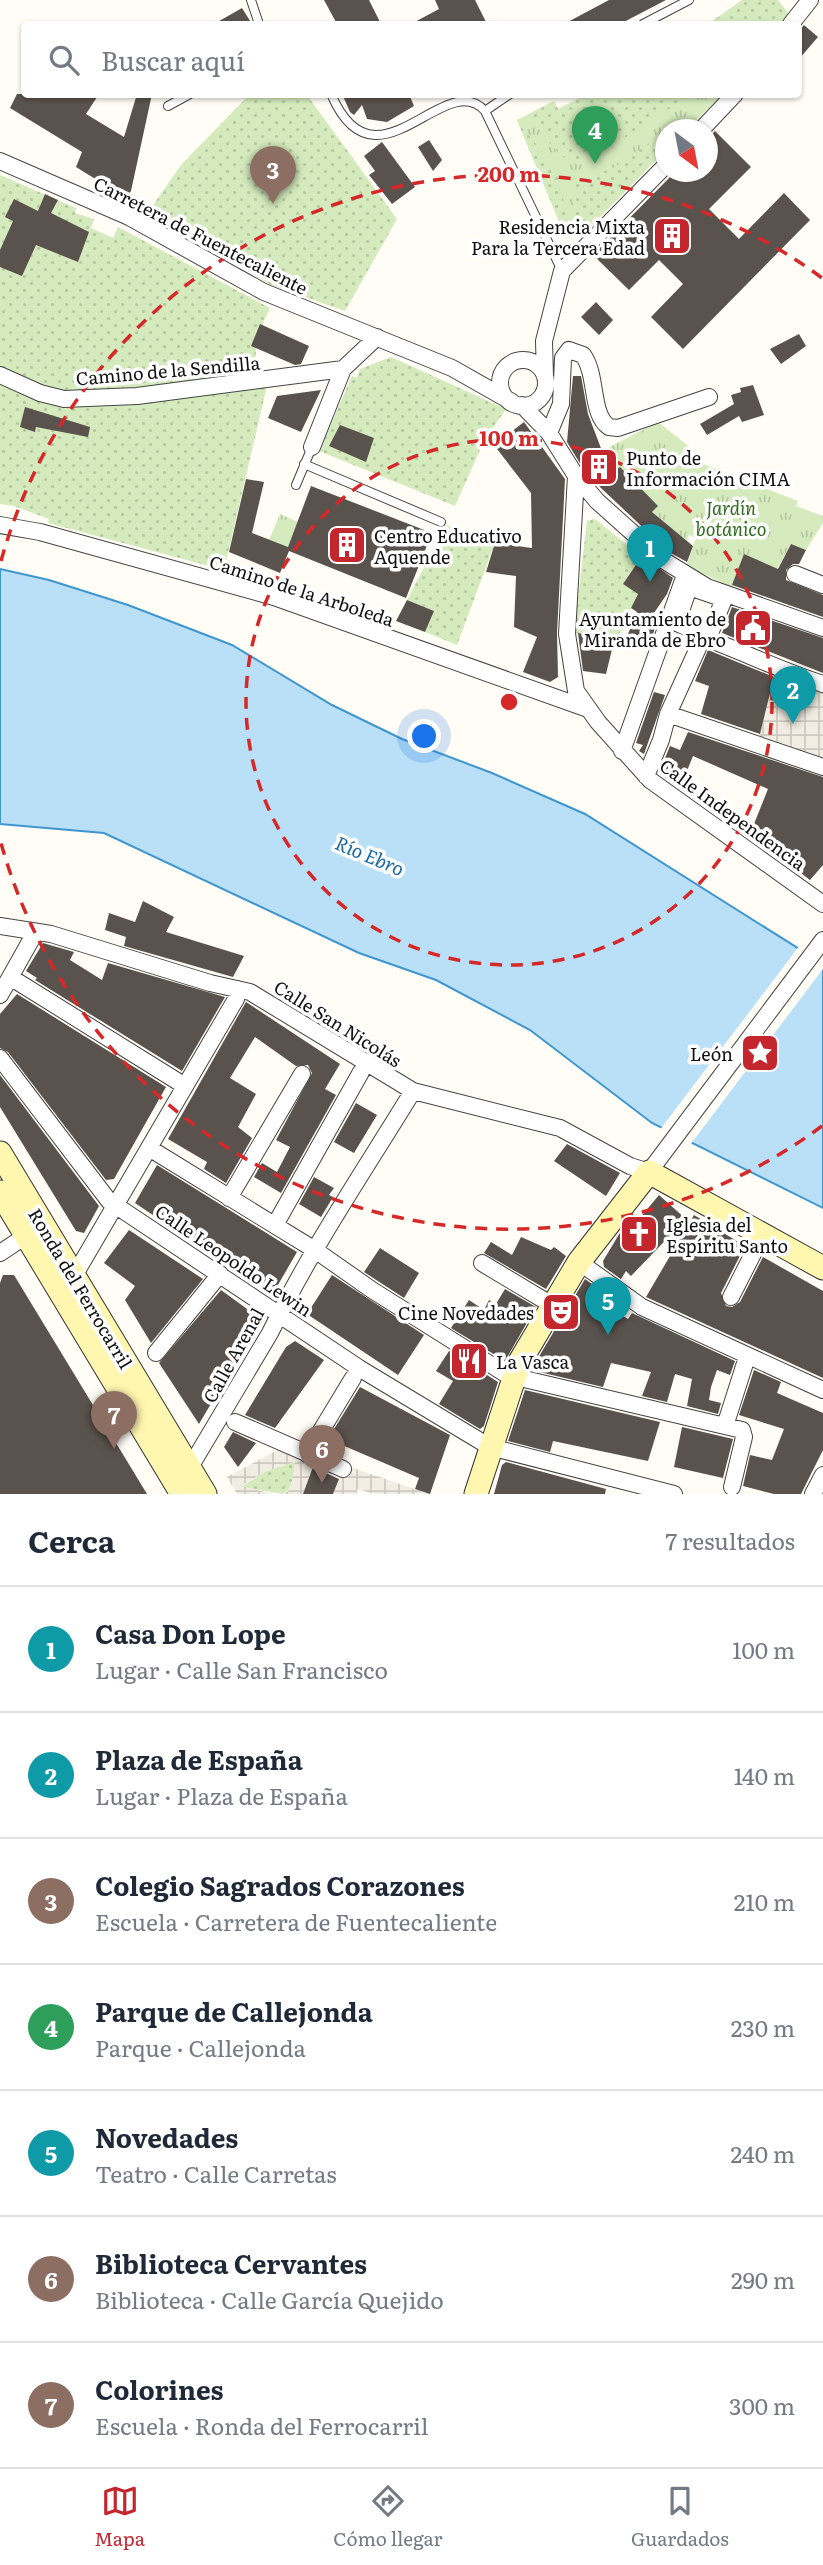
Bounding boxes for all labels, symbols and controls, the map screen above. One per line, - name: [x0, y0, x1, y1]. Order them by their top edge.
- search box: [21, 21, 802, 98]
- text: Buscar aquí: [101, 40, 245, 79]
- icon: search: [45, 41, 83, 79]
- pin: 4: [572, 106, 618, 164]
- north arrow: [655, 119, 718, 182]
- pin: 3: [250, 146, 296, 204]
- text: 200 m: [478, 157, 540, 188]
- street label: Carretera de Fuentecaliente: [89, 169, 313, 301]
- place label: Residencia Mixta Para la Tercera Edad: [471, 213, 645, 261]
- building icon: Residencia Mixta Para la Tercera Edad: [651, 215, 693, 257]
- street label: Camino de la Sendilla: [75, 348, 262, 392]
- text: 100 m: [479, 421, 539, 452]
- place label: Punto de Información CIMA: [626, 444, 790, 492]
- building icon: Punto de Información CIMA: [578, 446, 620, 488]
- park label: Jardín botánico: [695, 494, 767, 542]
- place label: Centro Educativo Aquende: [374, 522, 522, 570]
- building icon: Centro Educativo Aquende: [326, 524, 368, 566]
- pin: 1: [627, 524, 673, 582]
- street label: Camino de la Arboleda: [206, 547, 398, 633]
- place label: Ayuntamiento de Miranda de Ebro: [579, 605, 726, 653]
- public building icon: Ayuntamiento de Miranda de Ebro: [732, 607, 774, 649]
- pin: 2: [770, 666, 816, 724]
- centre of rings: [497, 690, 521, 714]
- your location: [407, 719, 441, 753]
- street label: Calle Independencia: [654, 752, 812, 876]
- water label: Río Ebro: [331, 828, 409, 882]
- street label: Calle San Nicolás: [269, 973, 407, 1073]
- place icon: León: [739, 1032, 781, 1074]
- place label: León: [690, 1040, 733, 1067]
- street label: Calle Leopoldo Lewin: [150, 1197, 318, 1323]
- street label: Ronda del Ferrocarril: [22, 1203, 140, 1373]
- place label: Iglesia del Espíritu Santo: [666, 1211, 788, 1259]
- church icon: Iglesia del Espíritu Santo: [618, 1213, 660, 1255]
- pin: 5: [585, 1277, 631, 1335]
- theatre icon: Cine Novedades: [540, 1291, 582, 1333]
- place label: Cine Novedades: [398, 1299, 534, 1326]
- street label: Calle Arenal: [196, 1303, 270, 1407]
- restaurant icon: La Vasca: [448, 1340, 490, 1382]
- place label: La Vasca: [496, 1348, 569, 1375]
- pin: 7: [91, 1391, 137, 1449]
- pin: 6: [299, 1425, 345, 1483]
- text: Cerca: [28, 1518, 115, 1562]
- text: 7 resultados: [665, 1523, 795, 1557]
- text: Casa Don Lope: [95, 1613, 286, 1652]
- text: 1: [46, 1632, 56, 1666]
- text: 100 m: [732, 1632, 795, 1666]
- text: Lugar · Calle San Francisco: [95, 1652, 388, 1686]
- text: Plaza de España: [95, 1739, 303, 1778]
- text: 2: [45, 1758, 57, 1792]
- text: 140 m: [734, 1758, 795, 1792]
- text: Lugar · Plaza de España: [95, 1778, 348, 1812]
- text: Colegio Sagrados Corazones: [95, 1865, 465, 1904]
- text: 3: [45, 1884, 57, 1918]
- text: 210 m: [734, 1884, 795, 1918]
- text: Escuela · Carretera de Fuentecaliente: [95, 1904, 497, 1938]
- text: Parque de Callejonda: [95, 1991, 373, 2030]
- text: 4: [44, 2010, 58, 2044]
- text: 230 m: [731, 2010, 795, 2044]
- text: Parque · Callejonda: [95, 2030, 306, 2064]
- text: Novedades: [95, 2117, 238, 2156]
- text: 5: [45, 2136, 57, 2170]
- text: 240 m: [730, 2136, 795, 2170]
- text: Teatro · Calle Carretas: [95, 2156, 337, 2190]
- text: Biblioteca Cervantes: [95, 2243, 367, 2282]
- text: 6: [44, 2262, 58, 2296]
- text: 290 m: [731, 2262, 795, 2296]
- text: Biblioteca · Calle García Quejido: [95, 2282, 444, 2316]
- text: Colorines: [95, 2369, 223, 2408]
- text: 7: [45, 2388, 57, 2422]
- text: 300 m: [729, 2388, 795, 2422]
- text: Escuela · Ronda del Ferrocarril: [95, 2408, 429, 2442]
- tab: Mapa: [94, 2482, 145, 2552]
- tab: Cómo llegar: [333, 2482, 443, 2552]
- tab: Guardados: [631, 2482, 729, 2552]

